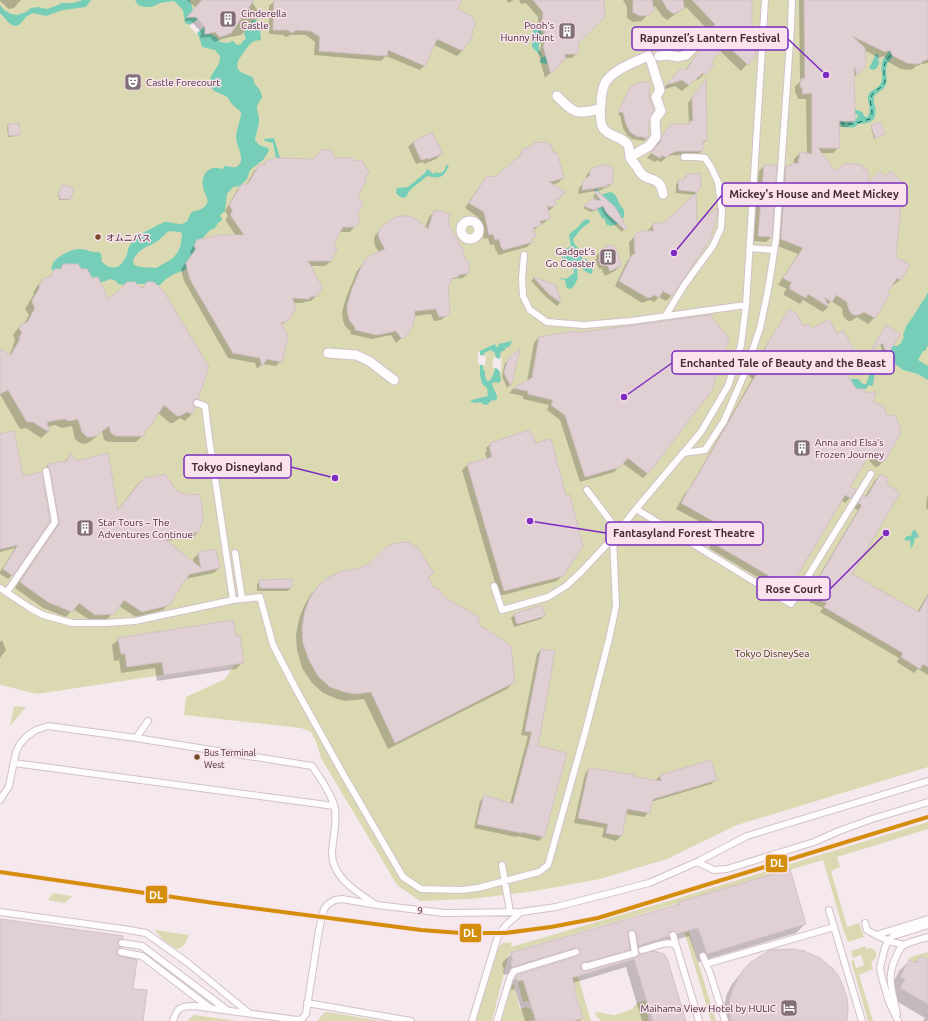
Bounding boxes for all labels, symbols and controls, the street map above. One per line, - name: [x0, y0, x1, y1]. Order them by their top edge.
- place label: Cinderella Castle: [241, 8, 286, 31]
- building icon: Cinderella Castle: [218, 9, 238, 29]
- place label: Pooh's Hunny Hunt: [501, 20, 554, 43]
- building icon: Pooh's Hunny Hunt: [557, 21, 577, 41]
- callout: Rapunzel’s Lantern Festival: [632, 27, 788, 50]
- text: Rapunzel’s Lantern Festival: [640, 32, 781, 44]
- theatre icon: Castle Forecourt: [123, 72, 143, 92]
- place label: Castle Forecourt: [146, 77, 220, 88]
- callout: Mickey's House and Meet Mickey: [722, 183, 907, 206]
- text: Mickey's House and Meet Mickey: [729, 188, 899, 200]
- marker: オムニバス: [93, 232, 103, 242]
- place label: オムニバス: [106, 233, 151, 243]
- place label: Gadget's Go Coaster: [546, 246, 595, 269]
- building icon: Gadget's Go Coaster: [598, 247, 618, 267]
- callout: Enchanted Tale of Beauty and the Beast: [672, 351, 894, 374]
- text: Enchanted Tale of Beauty and the Beast: [680, 357, 886, 369]
- place label: Anna and Elsa's Frozen Journey: [815, 437, 884, 460]
- building icon: Anna and Elsa's Frozen Journey: [792, 438, 812, 458]
- callout: Tokyo Disneyland: [184, 455, 291, 478]
- text: Tokyo Disneyland: [191, 461, 283, 473]
- place label: Star Tours – The Adventures Continue: [98, 517, 193, 540]
- building icon: Star Tours – The Adventures Continue: [75, 518, 95, 538]
- callout: Fantasyland Forest Theatre: [606, 522, 763, 545]
- text: Fantasyland Forest Theatre: [613, 527, 755, 539]
- callout: Rose Court: [757, 577, 830, 600]
- text: Rose Court: [765, 583, 823, 595]
- park label: Tokyo DisneySea: [735, 648, 809, 659]
- place label: Bus Terminal West: [204, 748, 256, 770]
- marker: Bus Terminal West: [192, 752, 202, 762]
- line badge: DL: [765, 854, 788, 873]
- text: DL: [770, 857, 784, 869]
- line badge: DL: [145, 885, 168, 904]
- text: DL: [149, 889, 163, 901]
- street label: 9: [417, 905, 423, 916]
- line badge: DL: [459, 923, 482, 943]
- text: DL: [463, 927, 477, 939]
- hotel icon: Maihama View Hotel by HULIC: [779, 998, 799, 1018]
- place label: Maihama View Hotel by HULIC: [640, 1003, 776, 1014]

